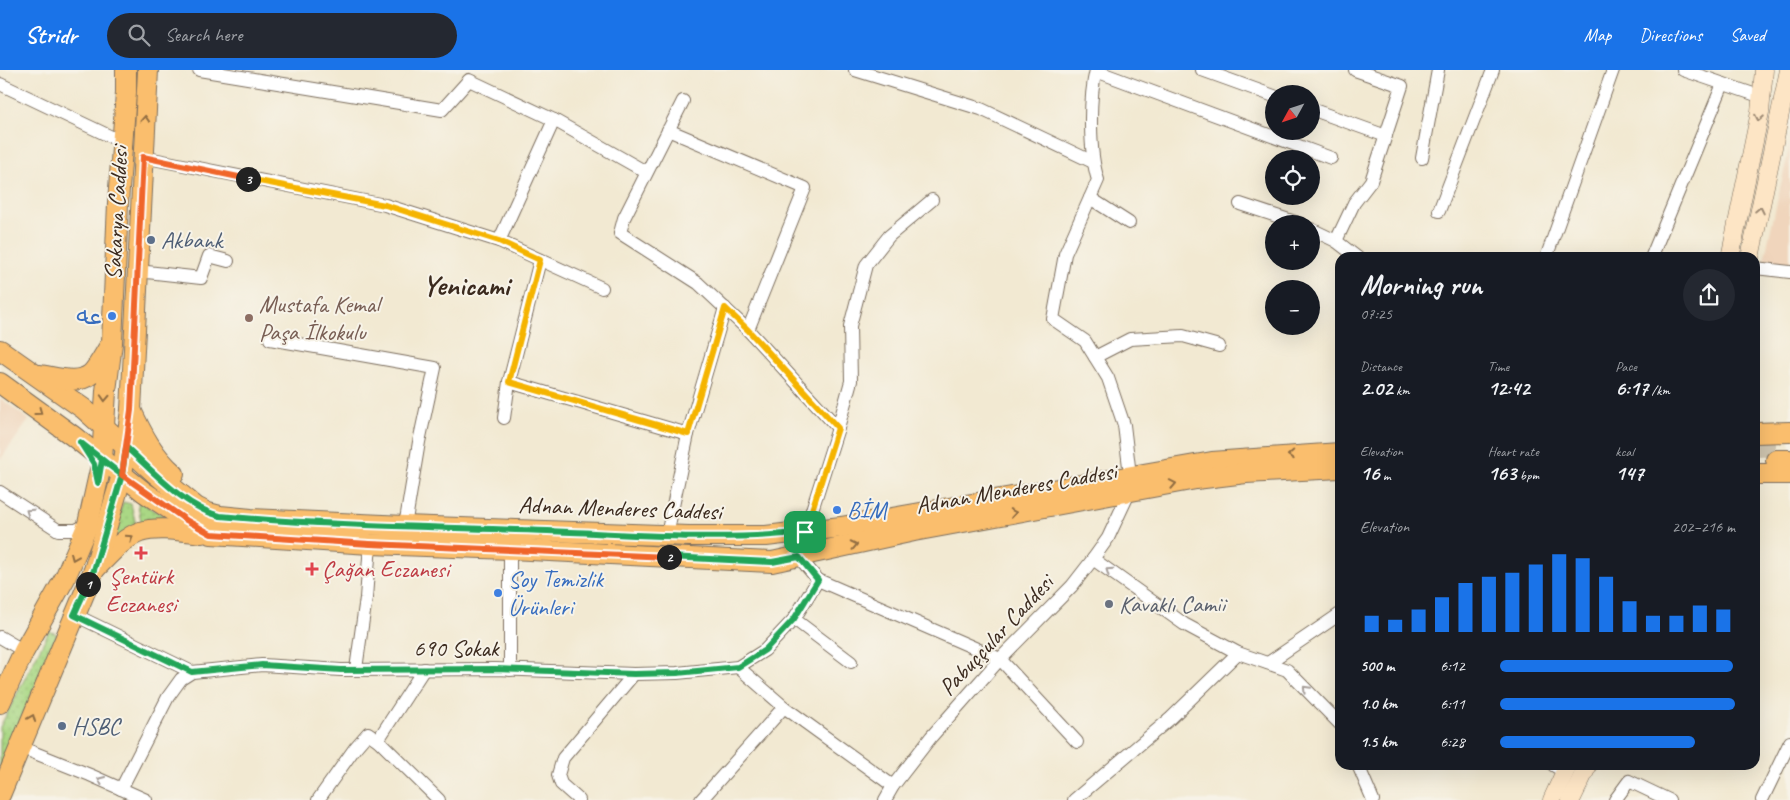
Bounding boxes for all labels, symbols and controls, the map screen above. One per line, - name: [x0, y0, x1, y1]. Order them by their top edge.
- search box: [107, 13, 457, 58]
- text: Stridr: [25, 20, 77, 50]
- icon: search: [125, 21, 153, 49]
- text: Search here: [165, 23, 242, 47]
- text: Map: [1584, 24, 1611, 46]
- text: Directions: [1639, 24, 1702, 46]
- text: Saved: [1730, 24, 1765, 46]
- north arrow: [1265, 85, 1320, 140]
- map controls: [1265, 85, 1320, 335]
- one-way arrow: [1754, 114, 1765, 123]
- one-way arrow: [140, 115, 151, 123]
- street label: Sakarya Caddesi: [98, 142, 135, 281]
- button: locate: [1265, 150, 1320, 205]
- pin: 3: [236, 166, 260, 192]
- text: 3: [245, 171, 252, 188]
- one-way arrow: [1754, 205, 1765, 214]
- button: +: [1265, 215, 1320, 270]
- place label: Akbank: [161, 225, 225, 255]
- marker: Akbank: [145, 234, 157, 246]
- district label: Yenicami: [423, 267, 513, 304]
- text: Morning run: [1360, 267, 1482, 302]
- button: share: [1683, 269, 1735, 321]
- button: −: [1265, 280, 1320, 335]
- place label: Mustafa Kemal Paşa İlkokulu: [259, 289, 383, 347]
- place label: عه: [76, 301, 102, 331]
- text: 07:25: [1360, 304, 1392, 324]
- marker: عه: [106, 310, 118, 322]
- marker: Mustafa Kemal Paşa İlkokulu: [243, 312, 255, 324]
- text: Distance: [1360, 358, 1402, 375]
- text: Time: [1488, 358, 1509, 375]
- text: Pace: [1615, 358, 1637, 375]
- text: 2.02: [1360, 375, 1393, 401]
- text: 12:42: [1488, 375, 1530, 401]
- text: 6:17: [1615, 375, 1648, 401]
- text: km: [1393, 382, 1410, 399]
- text: /km: [1648, 382, 1670, 399]
- one-way arrow: [100, 394, 111, 402]
- one-way arrow: [33, 406, 43, 415]
- text: Elevation: [1360, 443, 1403, 460]
- text: Heart rate: [1488, 443, 1539, 460]
- text: kcal: [1615, 443, 1634, 460]
- one-way arrow: [1287, 450, 1295, 461]
- street label: Adnan Menderes Caddesi: [913, 455, 1121, 520]
- text: 16: [1360, 460, 1379, 486]
- text: 163: [1488, 460, 1516, 486]
- text: 147: [1615, 460, 1644, 486]
- text: m: [1379, 467, 1391, 484]
- text: bpm: [1516, 467, 1539, 484]
- one-way arrow: [1169, 479, 1178, 490]
- street label: Adnan Menderes Caddesi: [518, 489, 725, 527]
- place label: BİM: [847, 495, 889, 525]
- marker: BİM: [831, 504, 843, 516]
- one-way arrow: [25, 509, 35, 518]
- one-way arrow: [1009, 509, 1018, 519]
- pin: [784, 511, 826, 553]
- text: Elevation: [1360, 517, 1409, 537]
- text: 202–216 m: [1672, 517, 1735, 537]
- icon: arrive: [791, 518, 819, 546]
- one-way arrow: [125, 535, 134, 544]
- one-way arrow: [849, 540, 858, 551]
- pin: 2: [656, 544, 682, 570]
- marker: Şentürk Eczanesi: [135, 547, 147, 559]
- text: 2: [666, 549, 673, 566]
- one-way arrow: [70, 552, 80, 561]
- place label: Çağan Eczanesi: [322, 554, 452, 584]
- place label: Şentürk Eczanesi: [106, 561, 180, 619]
- marker: Çağan Eczanesi: [306, 563, 318, 575]
- place label: Soy Temizlik Ürünleri: [508, 564, 605, 622]
- street label: Pabuççular Caddesi: [932, 566, 1061, 702]
- one-way arrow: [1106, 568, 1115, 576]
- pin: 1: [76, 572, 100, 596]
- text: 1: [85, 576, 92, 593]
- marker: Soy Temizlik Ürünleri: [492, 587, 504, 599]
- place label: Kavaklı Camii: [1119, 589, 1228, 619]
- marker: Kavaklı Camii: [1103, 598, 1115, 610]
- street label: 690 Sokak: [413, 633, 501, 663]
- text: 500 m: [1360, 656, 1394, 676]
- text: 6:12: [1440, 656, 1465, 676]
- one-way arrow: [1303, 686, 1312, 695]
- text: 1.0 km: [1360, 694, 1397, 714]
- text: 6:11: [1440, 694, 1465, 714]
- place label: HSBC: [72, 711, 123, 741]
- one-way arrow: [26, 714, 37, 723]
- marker: HSBC: [56, 720, 68, 732]
- text: 1.5 km: [1360, 732, 1397, 752]
- text: 6:28: [1440, 732, 1465, 752]
- one-way arrow: [97, 775, 106, 786]

